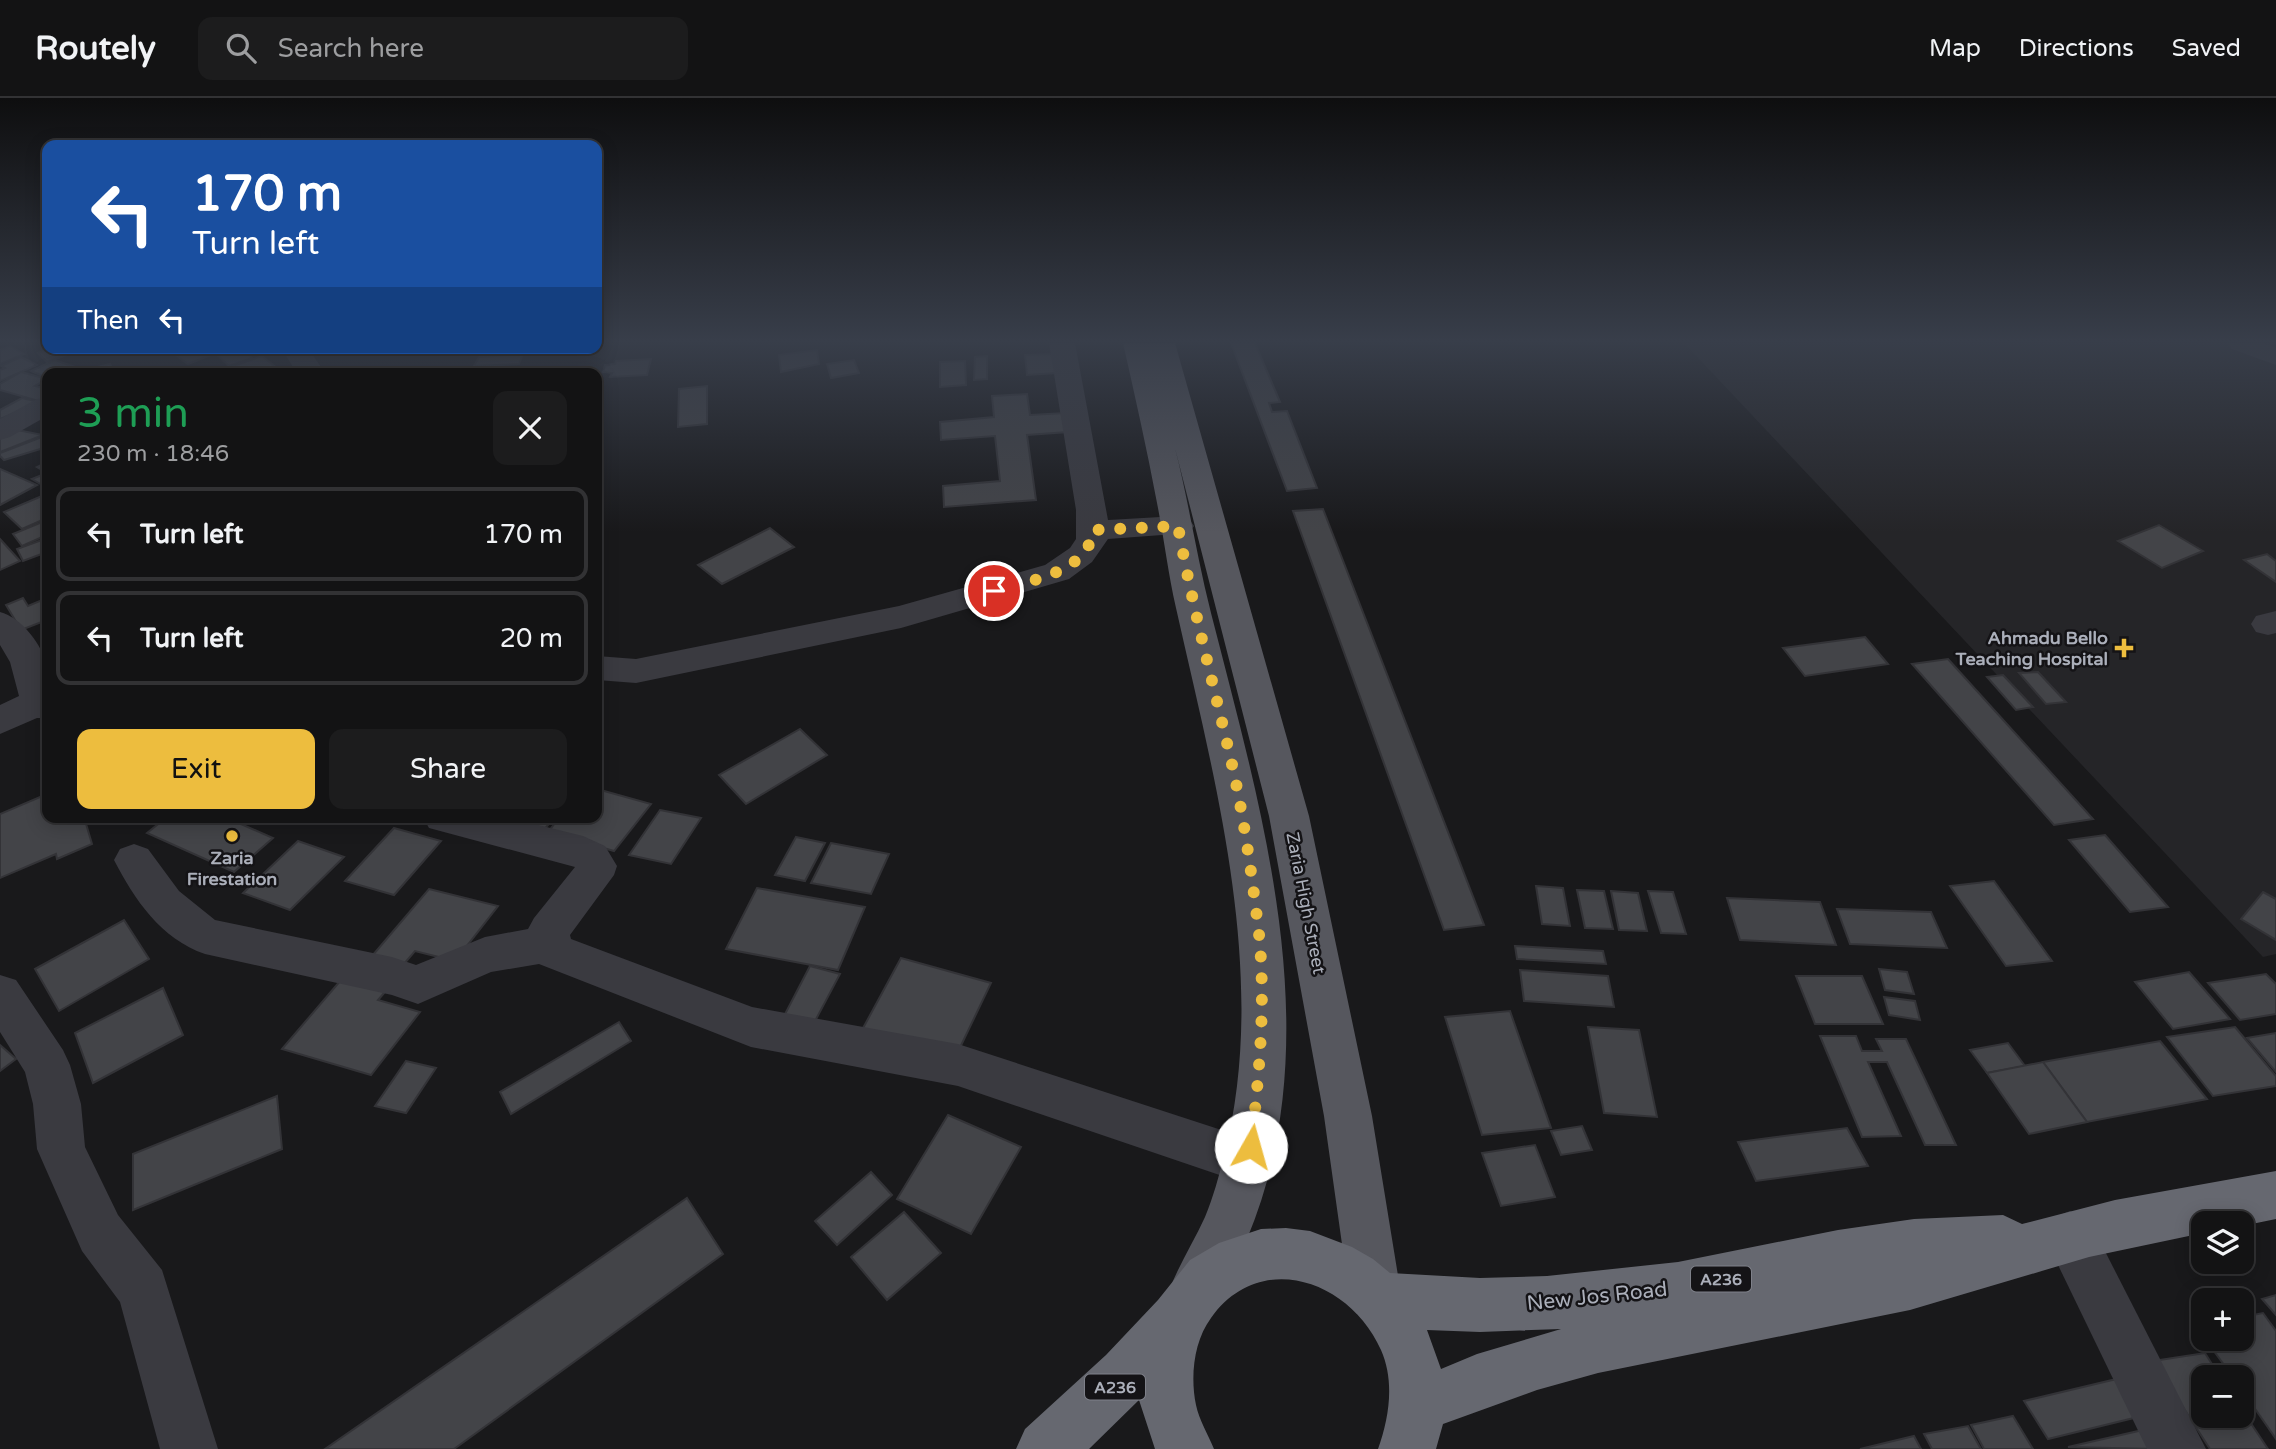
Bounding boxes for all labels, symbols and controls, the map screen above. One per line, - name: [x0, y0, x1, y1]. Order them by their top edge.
- search box: [198, 17, 688, 80]
- text: Routely: [35, 29, 156, 68]
- icon: search: [222, 29, 260, 67]
- text: Search here: [278, 33, 424, 64]
- text: Map: [1929, 34, 1981, 63]
- text: Directions: [2019, 34, 2134, 63]
- text: Saved: [2172, 34, 2241, 63]
- text: 170 m: [192, 165, 342, 224]
- icon: left: [77, 168, 168, 259]
- text: Turn left: [192, 225, 319, 263]
- icon: left: [153, 301, 191, 339]
- text: Then: [77, 305, 139, 336]
- text: 3 min: [77, 388, 189, 439]
- button: close: [493, 391, 567, 465]
- text: 230 m · 18:46: [77, 440, 229, 468]
- icon: left: [81, 515, 119, 553]
- text: Turn left: [140, 519, 243, 550]
- text: 170 m: [483, 519, 563, 550]
- pin: [964, 561, 1024, 621]
- icon: arrive: [975, 572, 1013, 610]
- icon: left: [81, 619, 119, 657]
- text: Turn left: [140, 623, 243, 654]
- text: 20 m: [500, 623, 563, 654]
- place label: Ahmadu Bello Teaching Hospital: [1955, 627, 2108, 670]
- marker: Ahmadu Bello Teaching Hospital: [2114, 638, 2134, 658]
- button: Exit: [77, 729, 315, 809]
- button: Share: [329, 729, 567, 809]
- marker: Zaria Firestation: [224, 828, 240, 844]
- street label: Zaria High Street: [1281, 830, 1331, 976]
- place label: Zaria Firestation: [187, 847, 277, 890]
- position arrow: [1214, 1110, 1288, 1184]
- map controls: [2191, 1211, 2254, 1428]
- button: layers: [2191, 1211, 2254, 1274]
- road number: A236: [1691, 1266, 1751, 1292]
- street label: New Jos Road: [1525, 1277, 1669, 1316]
- button: +: [2191, 1288, 2254, 1351]
- button: −: [2191, 1365, 2254, 1428]
- road number: A236: [1085, 1374, 1145, 1400]

